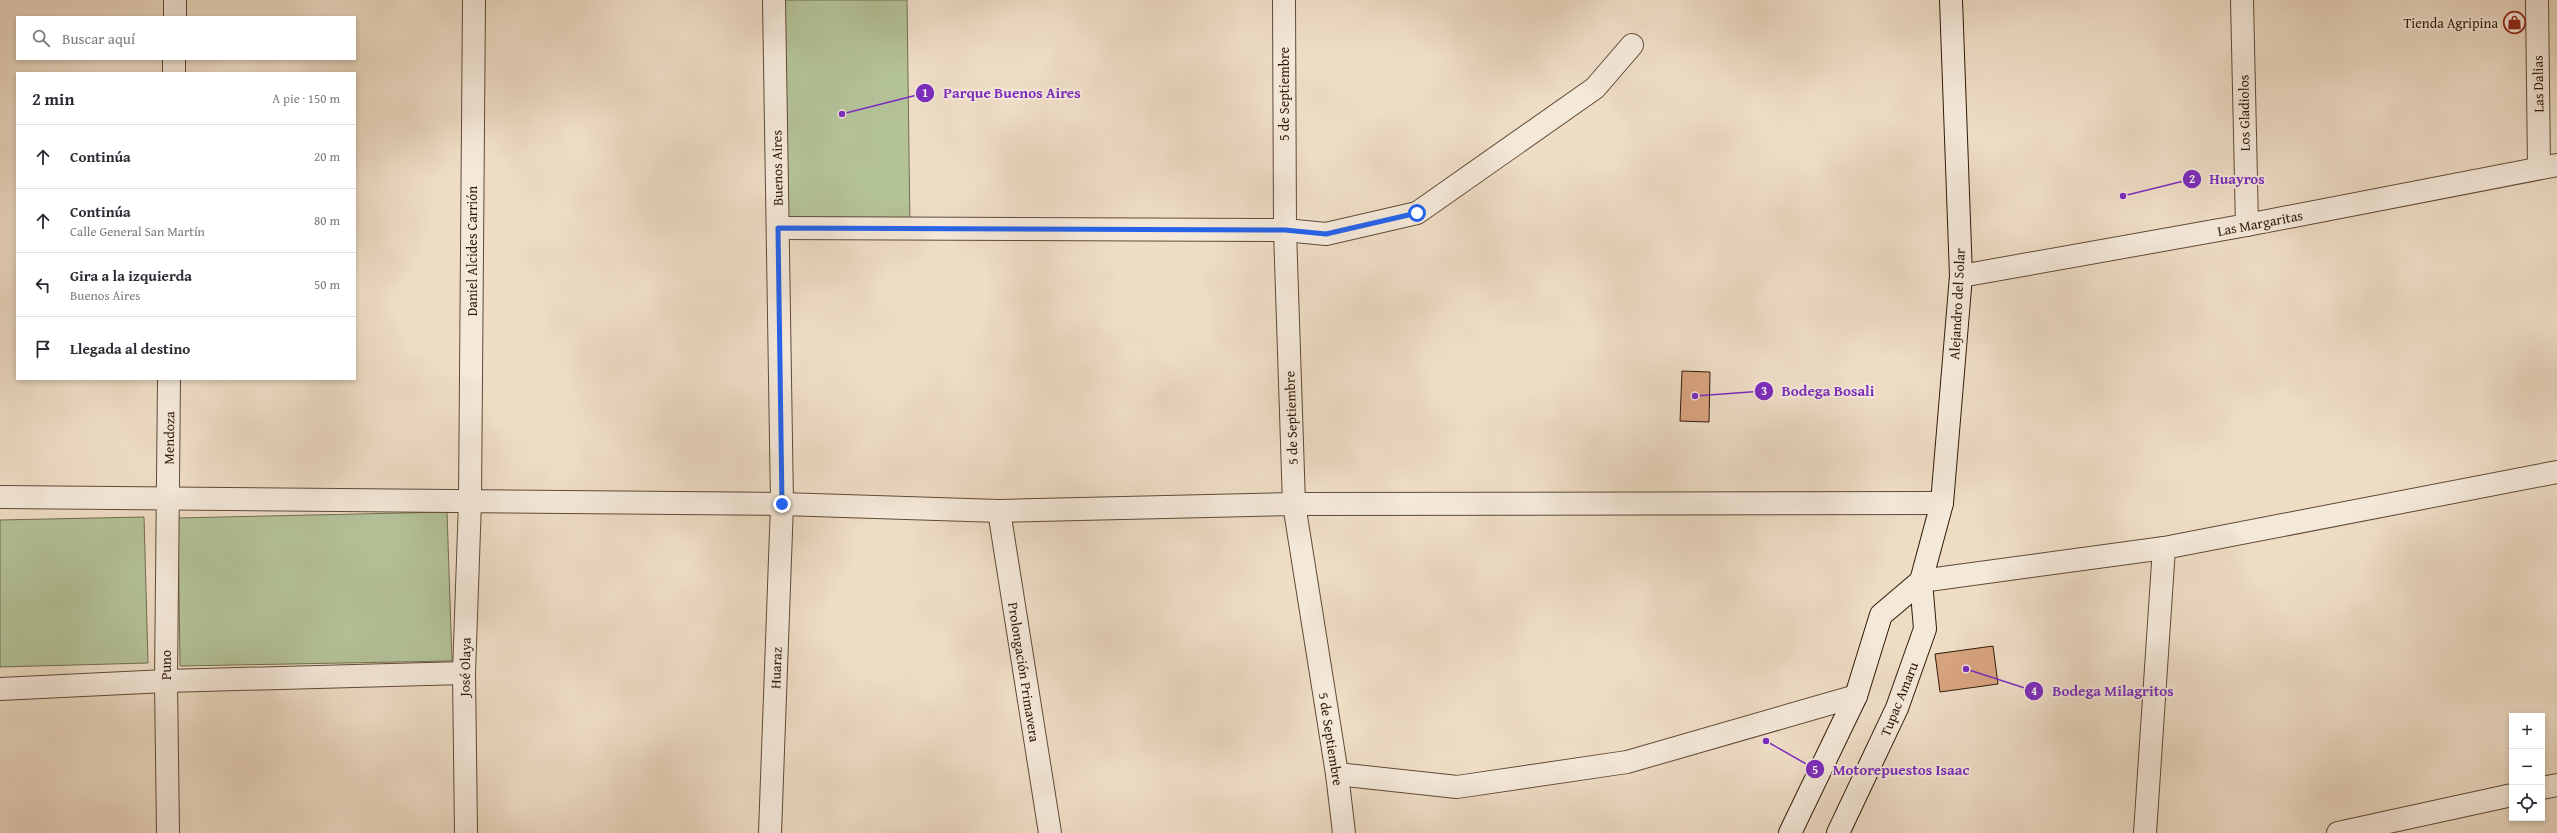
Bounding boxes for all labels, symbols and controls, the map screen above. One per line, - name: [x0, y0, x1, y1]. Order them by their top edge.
- shop icon: Tienda Agripina: [2501, 10, 2527, 36]
- place label: Tienda Agripina: [2404, 13, 2498, 33]
- search box: [16, 16, 356, 60]
- icon: search: [30, 27, 52, 49]
- text: Buscar aquí: [62, 28, 135, 49]
- street label: 5 de Septiembre: [1274, 46, 1294, 141]
- street label: Las Dalias: [2528, 55, 2548, 113]
- street label: Los Gladiolos: [2233, 75, 2255, 151]
- callout: Parque Buenos Aires: [915, 79, 1089, 106]
- text: Parque Buenos Aires: [943, 82, 1081, 103]
- text: 1: [922, 84, 928, 101]
- text: 2 min: [32, 86, 74, 111]
- text: A pie · 150 m: [272, 89, 340, 108]
- street label: Buenos Aires: [766, 130, 788, 206]
- icon: ahead: [32, 146, 54, 168]
- text: Continúa: [70, 146, 131, 167]
- text: 20 m: [314, 147, 340, 166]
- callout: Huayros: [2182, 165, 2273, 192]
- text: Huayros: [2209, 168, 2265, 189]
- text: 2: [2189, 170, 2195, 187]
- street label: Daniel Alcides Carrión: [462, 186, 482, 316]
- text: Continúa: [70, 201, 131, 222]
- route start: [1408, 204, 1426, 222]
- street label: Las Margaritas: [2216, 205, 2304, 241]
- icon: ahead: [32, 210, 54, 232]
- text: 80 m: [314, 211, 340, 230]
- text: Calle General San Martín: [70, 222, 205, 241]
- street label: Alejandro del Solar: [1944, 247, 1970, 360]
- text: Gira a la izquierda: [70, 265, 192, 286]
- icon: left: [32, 274, 54, 296]
- text: 50 m: [314, 275, 340, 294]
- text: Buenos Aires: [70, 286, 140, 305]
- icon: arrive: [32, 338, 54, 360]
- text: Llegada al destino: [70, 338, 190, 359]
- street label: 5 de Septiembre: [1279, 370, 1303, 465]
- callout: Bodega Bosali: [1754, 377, 1882, 404]
- text: Bodega Bosali: [1782, 380, 1875, 401]
- text: 3: [1761, 382, 1767, 399]
- street label: Mendoza: [159, 411, 179, 465]
- route end: [773, 495, 791, 513]
- street label: Prolongación Primavera: [1003, 601, 1045, 744]
- street label: José Olaya: [454, 637, 476, 699]
- street label: Huaraz: [765, 647, 787, 689]
- street label: Puno: [156, 650, 176, 680]
- street label: Tupac Amaru: [1875, 658, 1923, 739]
- callout: Bodega Milagritos: [2024, 678, 2181, 705]
- text: Bodega Milagritos: [2052, 680, 2174, 701]
- text: 4: [2031, 682, 2037, 699]
- street label: 5 de Septiembre: [1314, 691, 1348, 787]
- map controls: [2509, 713, 2545, 821]
- button: +: [2509, 713, 2545, 749]
- button: −: [2509, 749, 2545, 785]
- callout: Motorepuestos Isaac: [1805, 756, 1977, 783]
- text: Motorepuestos Isaac: [1833, 759, 1969, 780]
- text: 5: [1812, 761, 1818, 778]
- button: locate: [2509, 785, 2545, 821]

